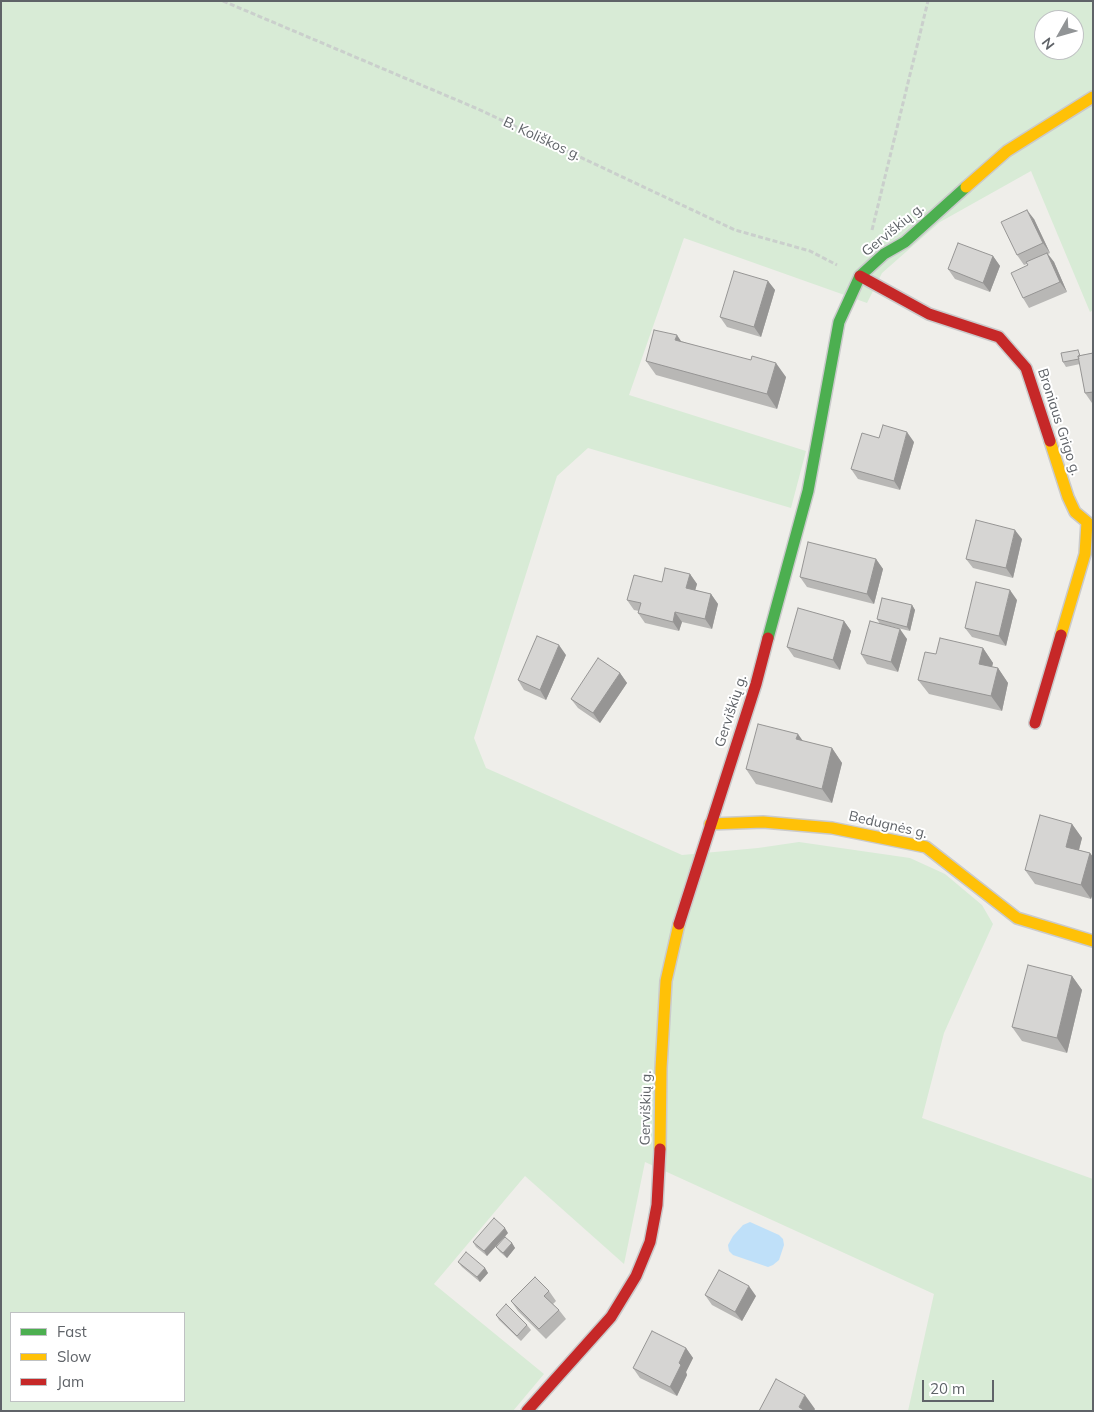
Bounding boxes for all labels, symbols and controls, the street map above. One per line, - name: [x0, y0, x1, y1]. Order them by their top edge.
- north arrow: [1034, 10, 1084, 60]
- text: N: [1038, 34, 1058, 53]
- street label: B. Koliškos g.: [500, 114, 584, 164]
- street label: Gerviškių g.: [859, 200, 927, 260]
- street label: Broniaus Grigo g.: [1034, 366, 1084, 478]
- street label: Gerviškių g.: [711, 673, 751, 749]
- street label: Bedugnės g.: [847, 808, 929, 842]
- street label: Gerviškių g.: [637, 1070, 655, 1146]
- legend: [10, 1312, 185, 1402]
- text: Fast: [57, 1322, 87, 1341]
- text: Slow: [57, 1347, 91, 1366]
- scale bar: [924, 1370, 996, 1402]
- text: Jam: [57, 1372, 84, 1391]
- text: 20 m: [930, 1379, 965, 1398]

